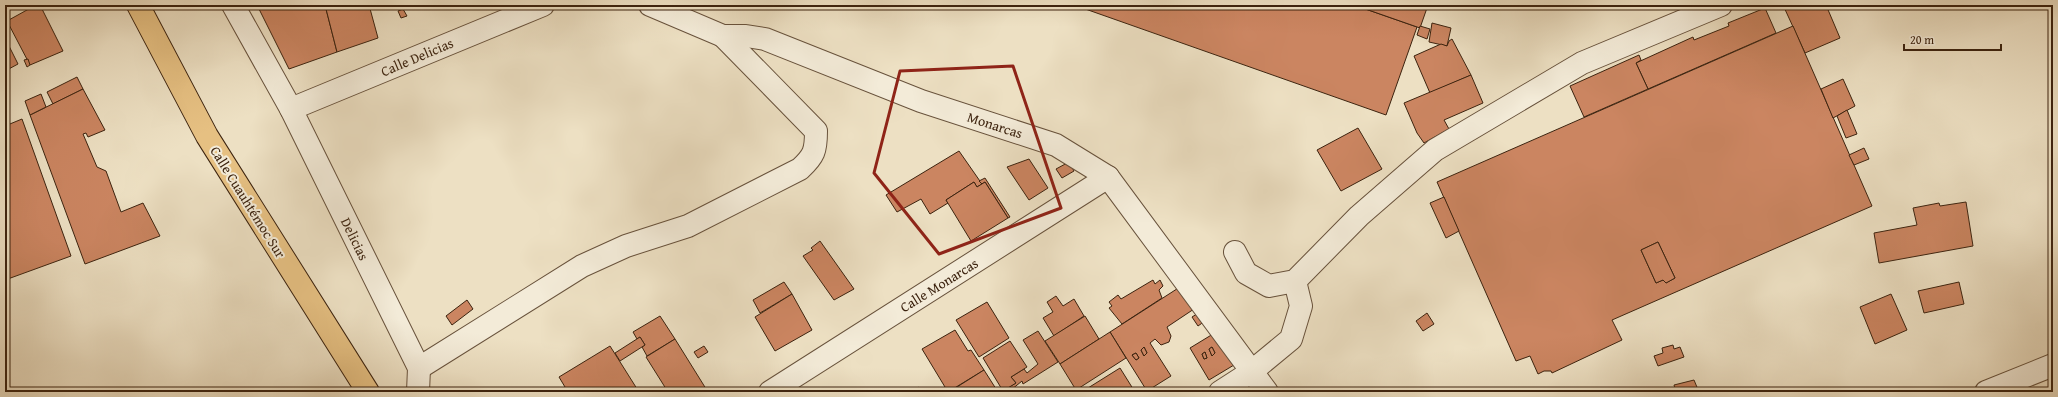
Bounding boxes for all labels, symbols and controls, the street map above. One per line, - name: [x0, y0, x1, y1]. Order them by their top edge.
- scale bar: [1904, 26, 2001, 52]
- text: 20 m: [1910, 31, 1934, 48]
- street label: Calle Delicias: [378, 33, 456, 81]
- street label: Monarcas: [965, 107, 1025, 143]
- street label: Calle Cuauhtémoc Sur: [205, 142, 291, 262]
- street label: Delicias: [336, 214, 374, 264]
- street label: Calle Monarcas: [896, 253, 982, 317]

